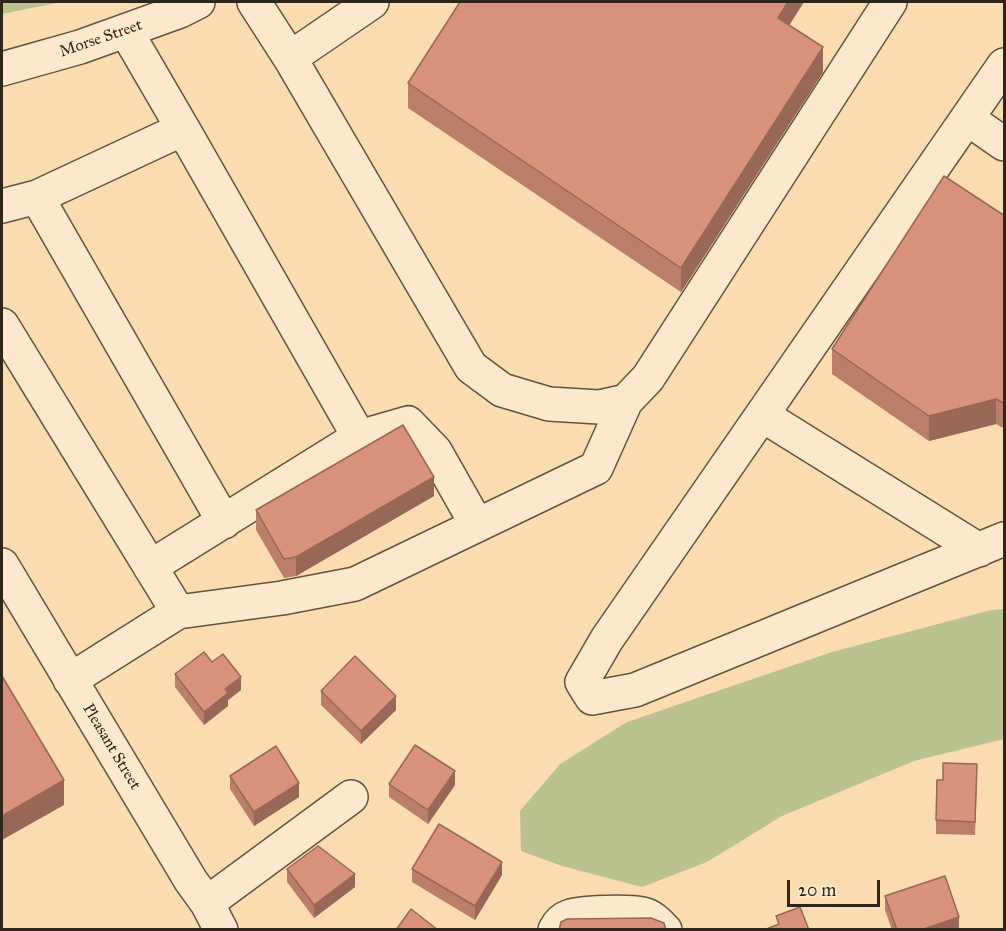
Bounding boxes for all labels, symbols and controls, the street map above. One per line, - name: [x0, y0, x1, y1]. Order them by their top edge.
- street label: Morse Street: [57, 16, 145, 62]
- street label: Pleasant Street: [78, 701, 144, 793]
- scale bar: [790, 868, 883, 906]
- text: 20 m: [798, 879, 836, 901]

